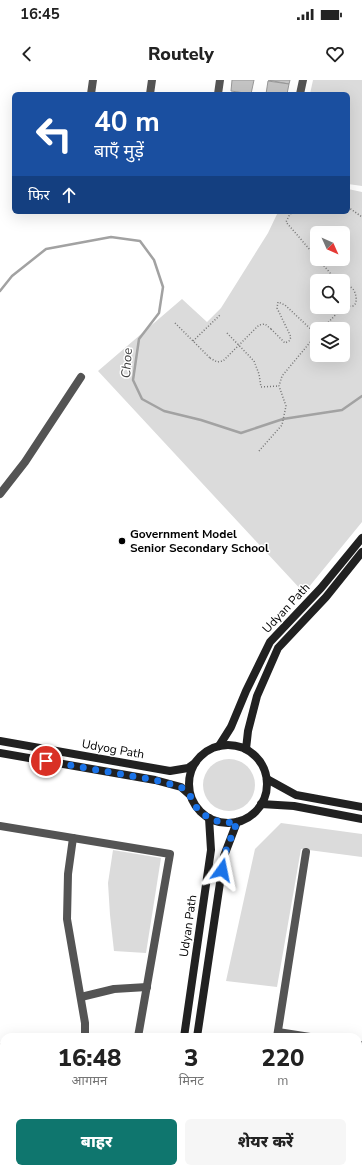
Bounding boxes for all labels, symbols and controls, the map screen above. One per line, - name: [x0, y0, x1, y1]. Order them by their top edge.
- text: 16:45: [20, 4, 60, 24]
- text: Routely: [148, 42, 214, 66]
- icon: back: [16, 43, 38, 65]
- icon: heart: [324, 43, 346, 65]
- text: 40 m: [94, 103, 160, 141]
- icon: left: [28, 108, 80, 160]
- text: बाएँ मुड़ें: [94, 139, 144, 163]
- icon: ahead: [58, 184, 80, 206]
- text: फिर: [28, 185, 50, 205]
- north arrow: [310, 226, 350, 266]
- map controls: [310, 226, 350, 362]
- button: search: [310, 274, 350, 314]
- button: layers: [310, 322, 350, 362]
- water label: Choe: [117, 347, 137, 379]
- place label: Government Model Senior Secondary School: [130, 526, 269, 556]
- marker: Government Model Senior Secondary School: [117, 536, 127, 546]
- street label: Udyan Path: [259, 580, 313, 636]
- street label: Udyog Path: [80, 736, 146, 762]
- pin: [29, 744, 63, 778]
- icon: arrive: [35, 750, 57, 772]
- position arrow: [201, 849, 243, 891]
- street label: Udyan Path: [176, 894, 200, 958]
- text: 16:48: [58, 1042, 121, 1074]
- text: 3: [184, 1042, 199, 1074]
- text: 220: [261, 1042, 304, 1074]
- text: आगमन: [72, 1072, 107, 1090]
- text: मिनट: [179, 1072, 204, 1090]
- text: m: [277, 1072, 288, 1090]
- button: बाहर: [16, 1119, 177, 1165]
- button: शेयर करें: [185, 1119, 346, 1165]

